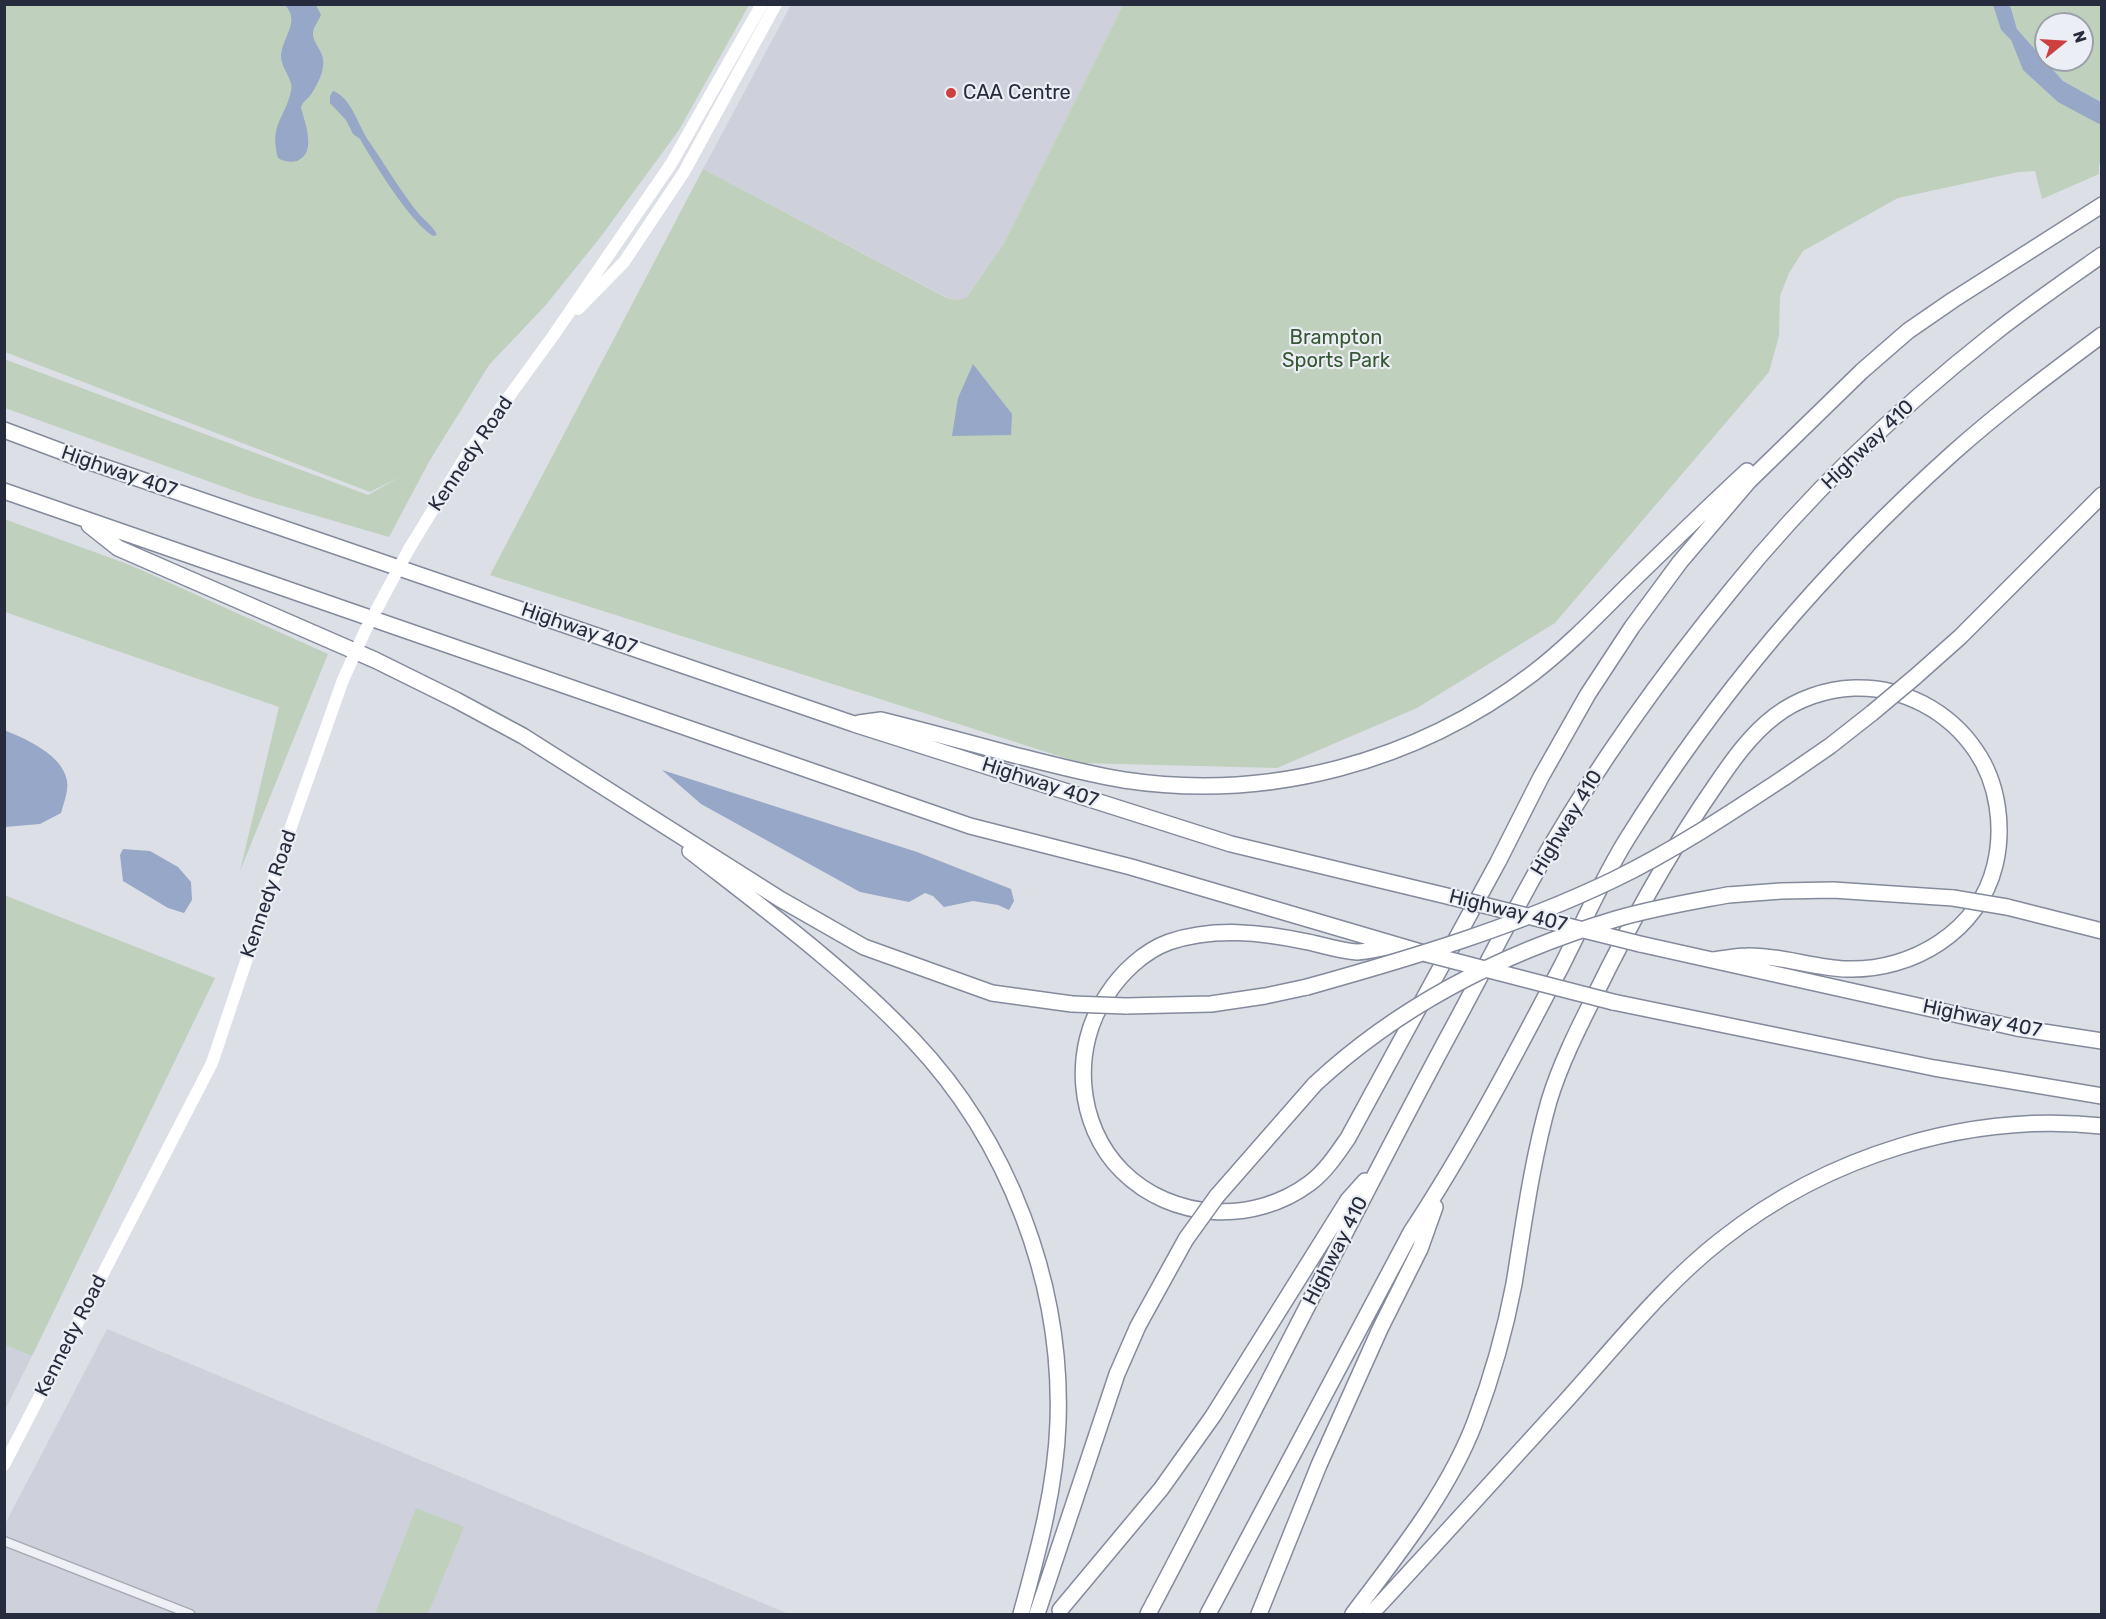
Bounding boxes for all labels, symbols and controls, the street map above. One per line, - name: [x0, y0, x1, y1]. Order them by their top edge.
- north arrow: [2034, 12, 2094, 72]
- text: N: [2069, 28, 2091, 45]
- place label: CAA Centre: [963, 81, 1071, 105]
- marker: CAA Centre: [944, 86, 958, 100]
- park label: Brampton Sports Park: [1282, 326, 1390, 373]
- street label: Kennedy Road: [424, 392, 518, 516]
- street label: Highway 410: [1817, 395, 1919, 495]
- street label: Highway 407: [58, 441, 180, 503]
- street label: Highway 407: [518, 598, 640, 660]
- street label: Highway 407: [979, 753, 1101, 813]
- street label: Highway 410: [1526, 766, 1608, 880]
- street label: Kennedy Road: [236, 827, 302, 961]
- street label: Highway 407: [1446, 885, 1570, 937]
- street label: Highway 407: [1920, 995, 2044, 1043]
- street label: Highway 410: [1298, 1193, 1374, 1309]
- street label: Kennedy Road: [30, 1271, 112, 1401]

